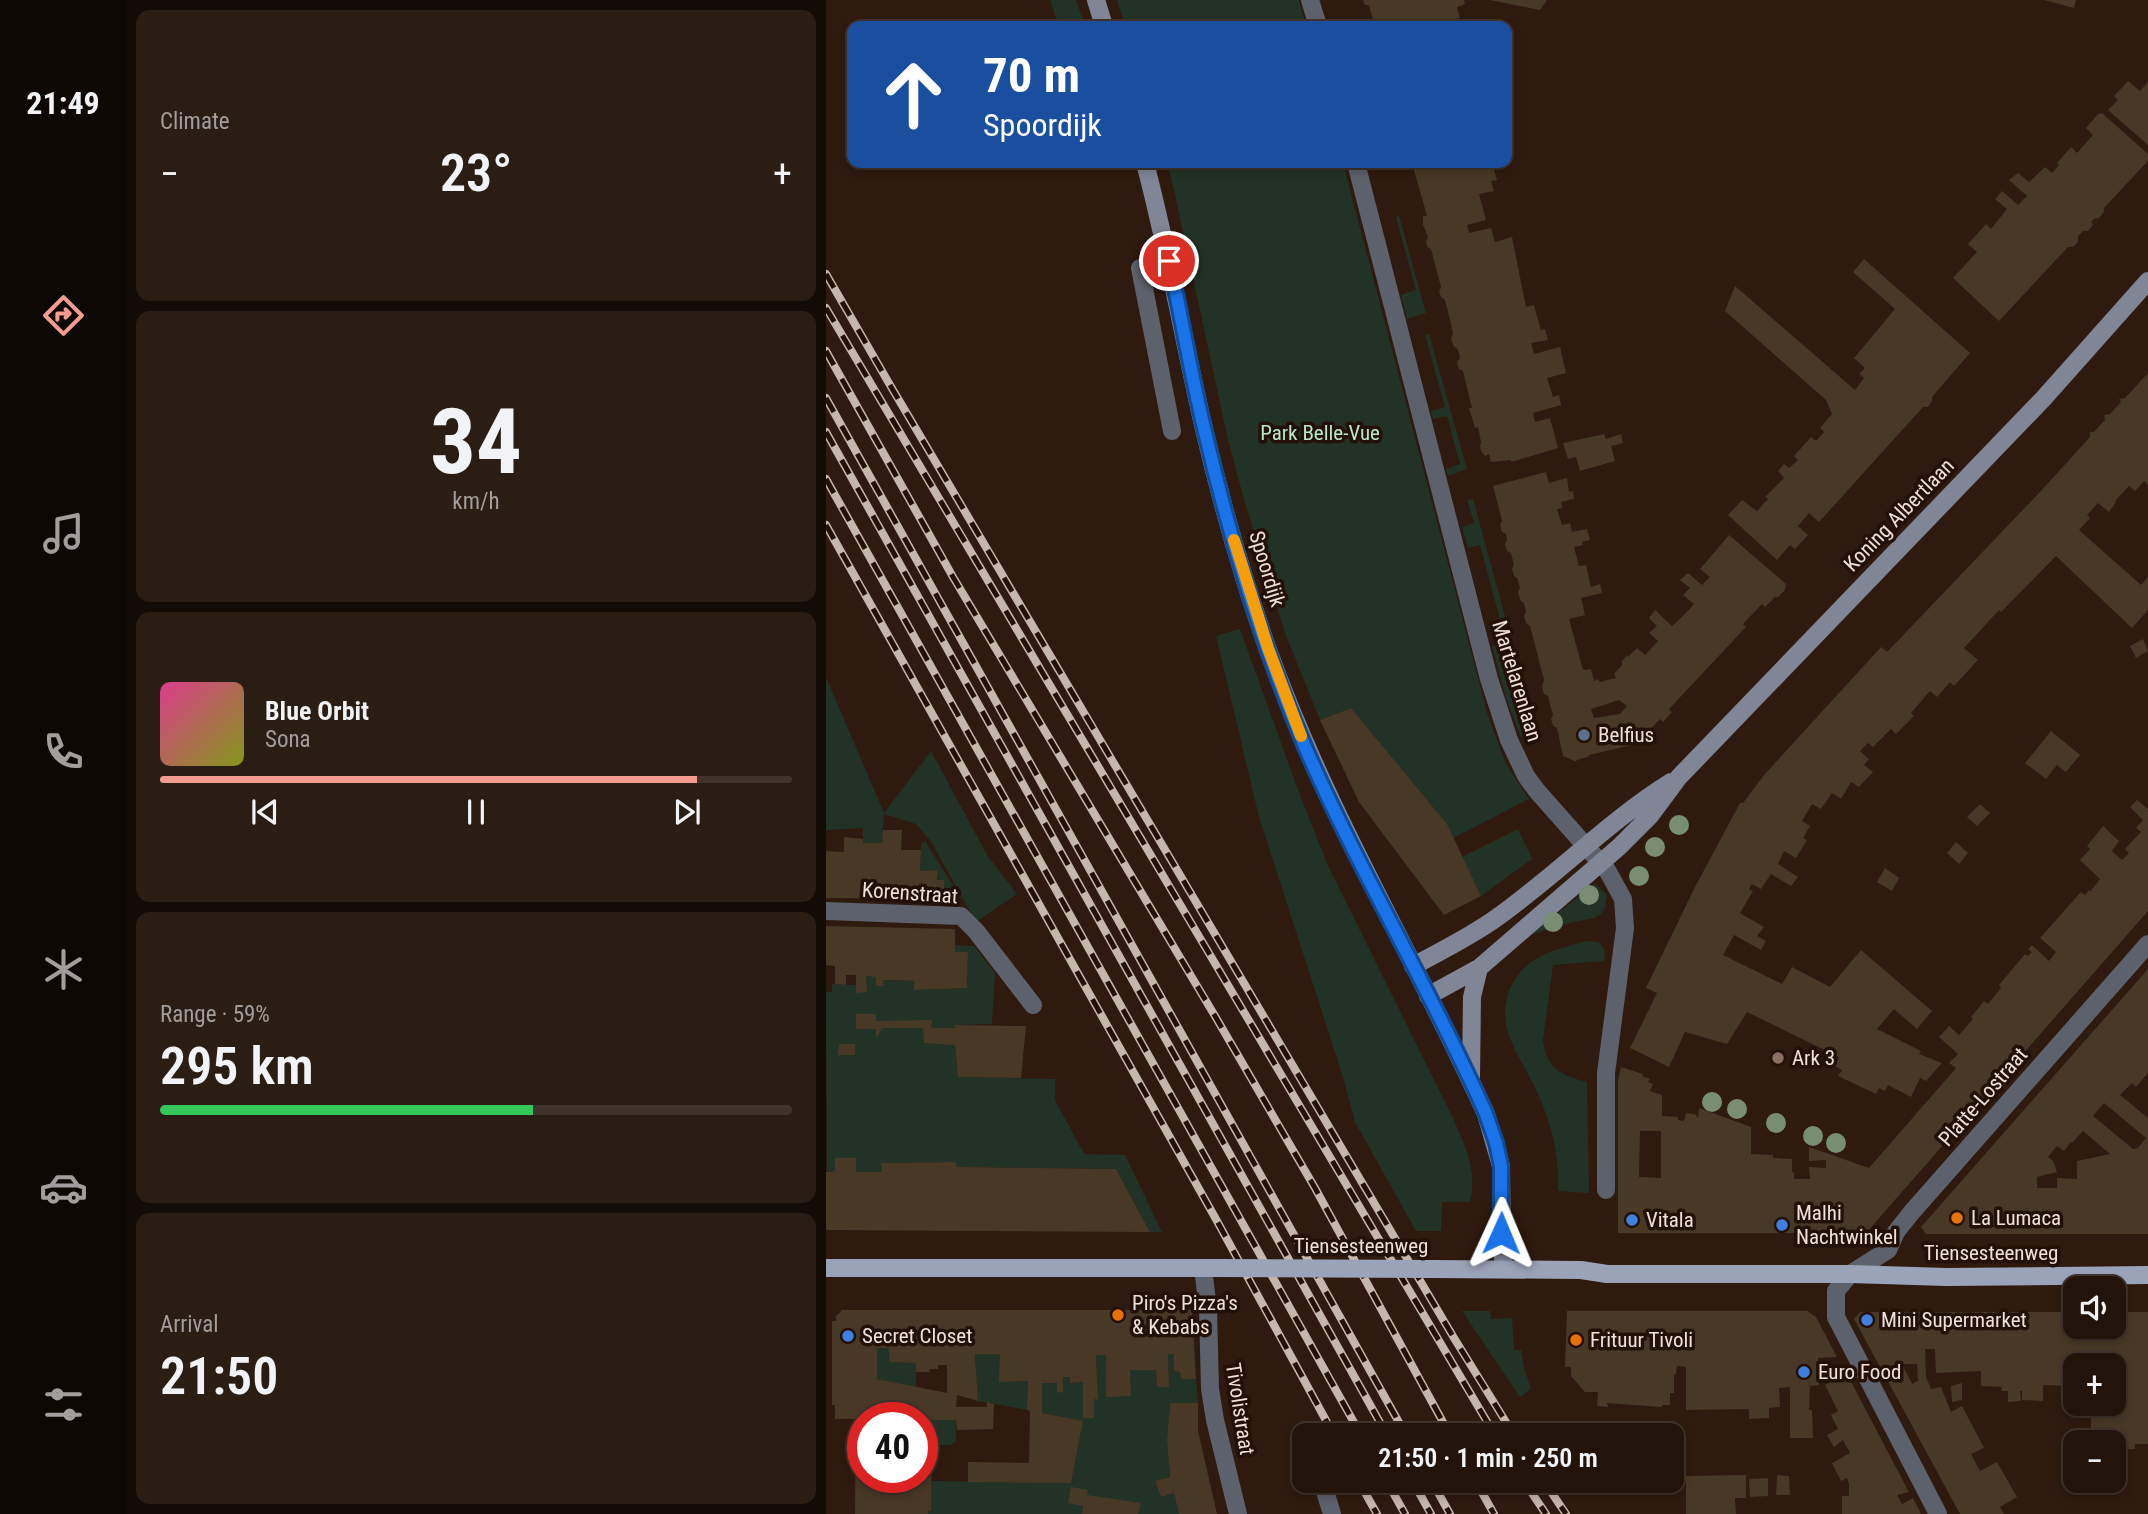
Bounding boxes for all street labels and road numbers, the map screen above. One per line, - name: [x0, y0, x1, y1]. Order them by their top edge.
- street label: Koning Albertlaan: [1839, 454, 1959, 576]
- street label: Spoordijk: [1244, 528, 1290, 610]
- street label: Martelarenlaan: [1487, 618, 1547, 744]
- street label: Korenstraat: [861, 878, 959, 908]
- street label: Platte-Lostraat: [1934, 1043, 2032, 1151]
- street label: Tiensesteenweg: [1294, 1234, 1428, 1258]
- street label: Tiensesteenweg: [1924, 1241, 2058, 1265]
- street label: Tivolistraat: [1221, 1361, 1259, 1457]

